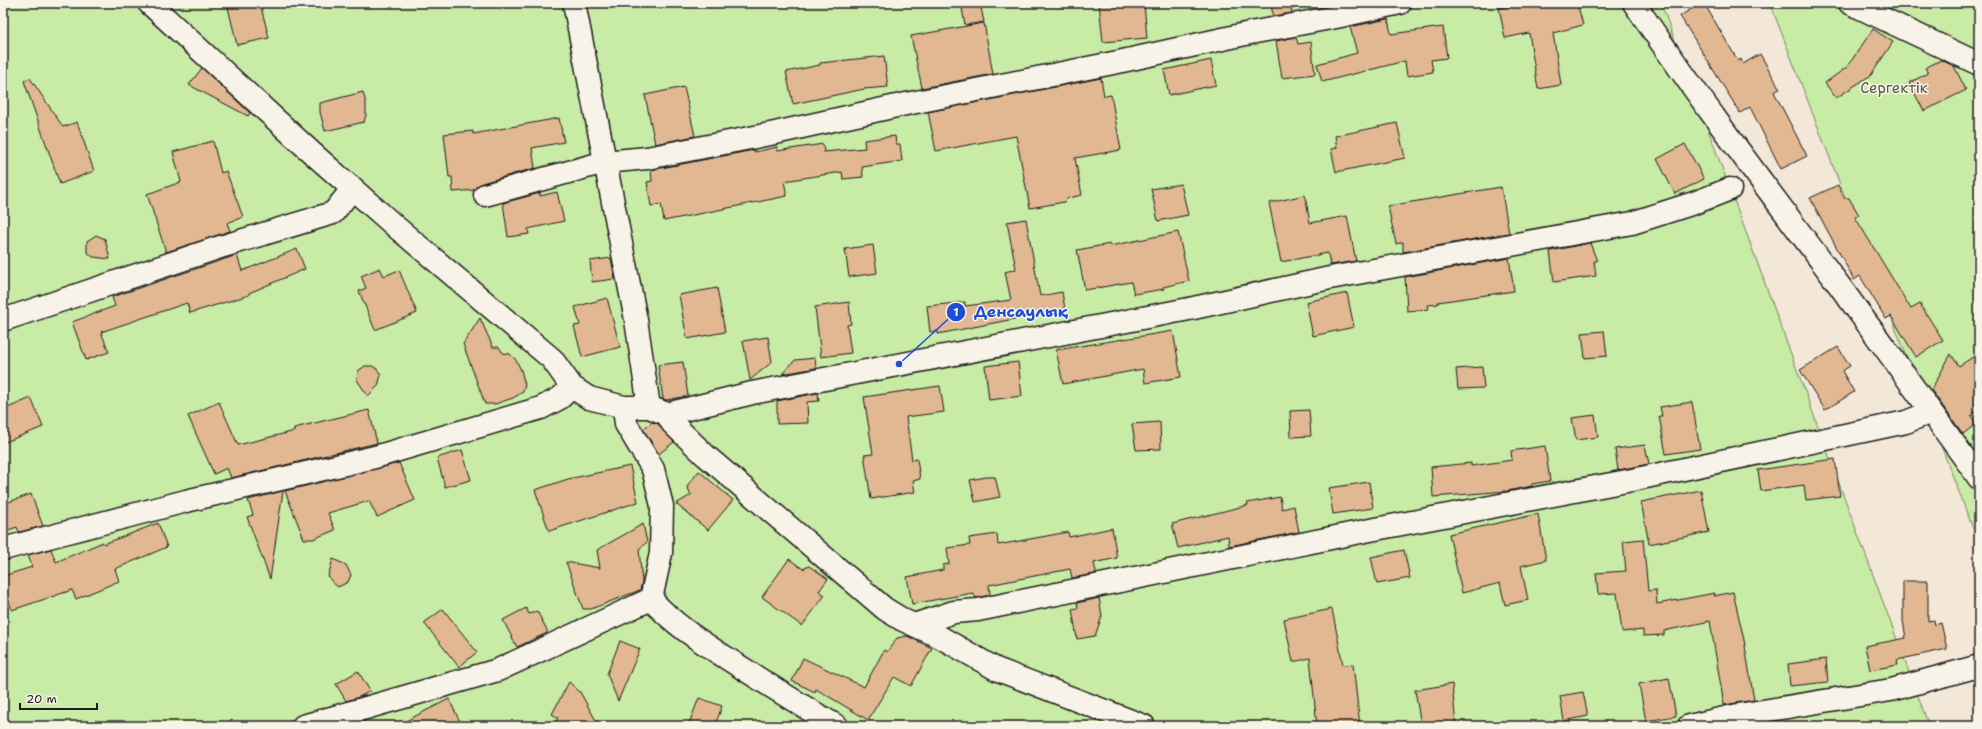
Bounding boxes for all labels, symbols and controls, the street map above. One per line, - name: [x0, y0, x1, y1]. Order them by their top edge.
- park label: Сергектік: [1860, 78, 1928, 98]
- callout: Денсаулық: [946, 298, 1077, 326]
- text: Денсаулық: [974, 301, 1069, 322]
- text: 1: [953, 304, 959, 320]
- scale bar: [20, 685, 97, 711]
- text: 20 m: [26, 691, 57, 707]

